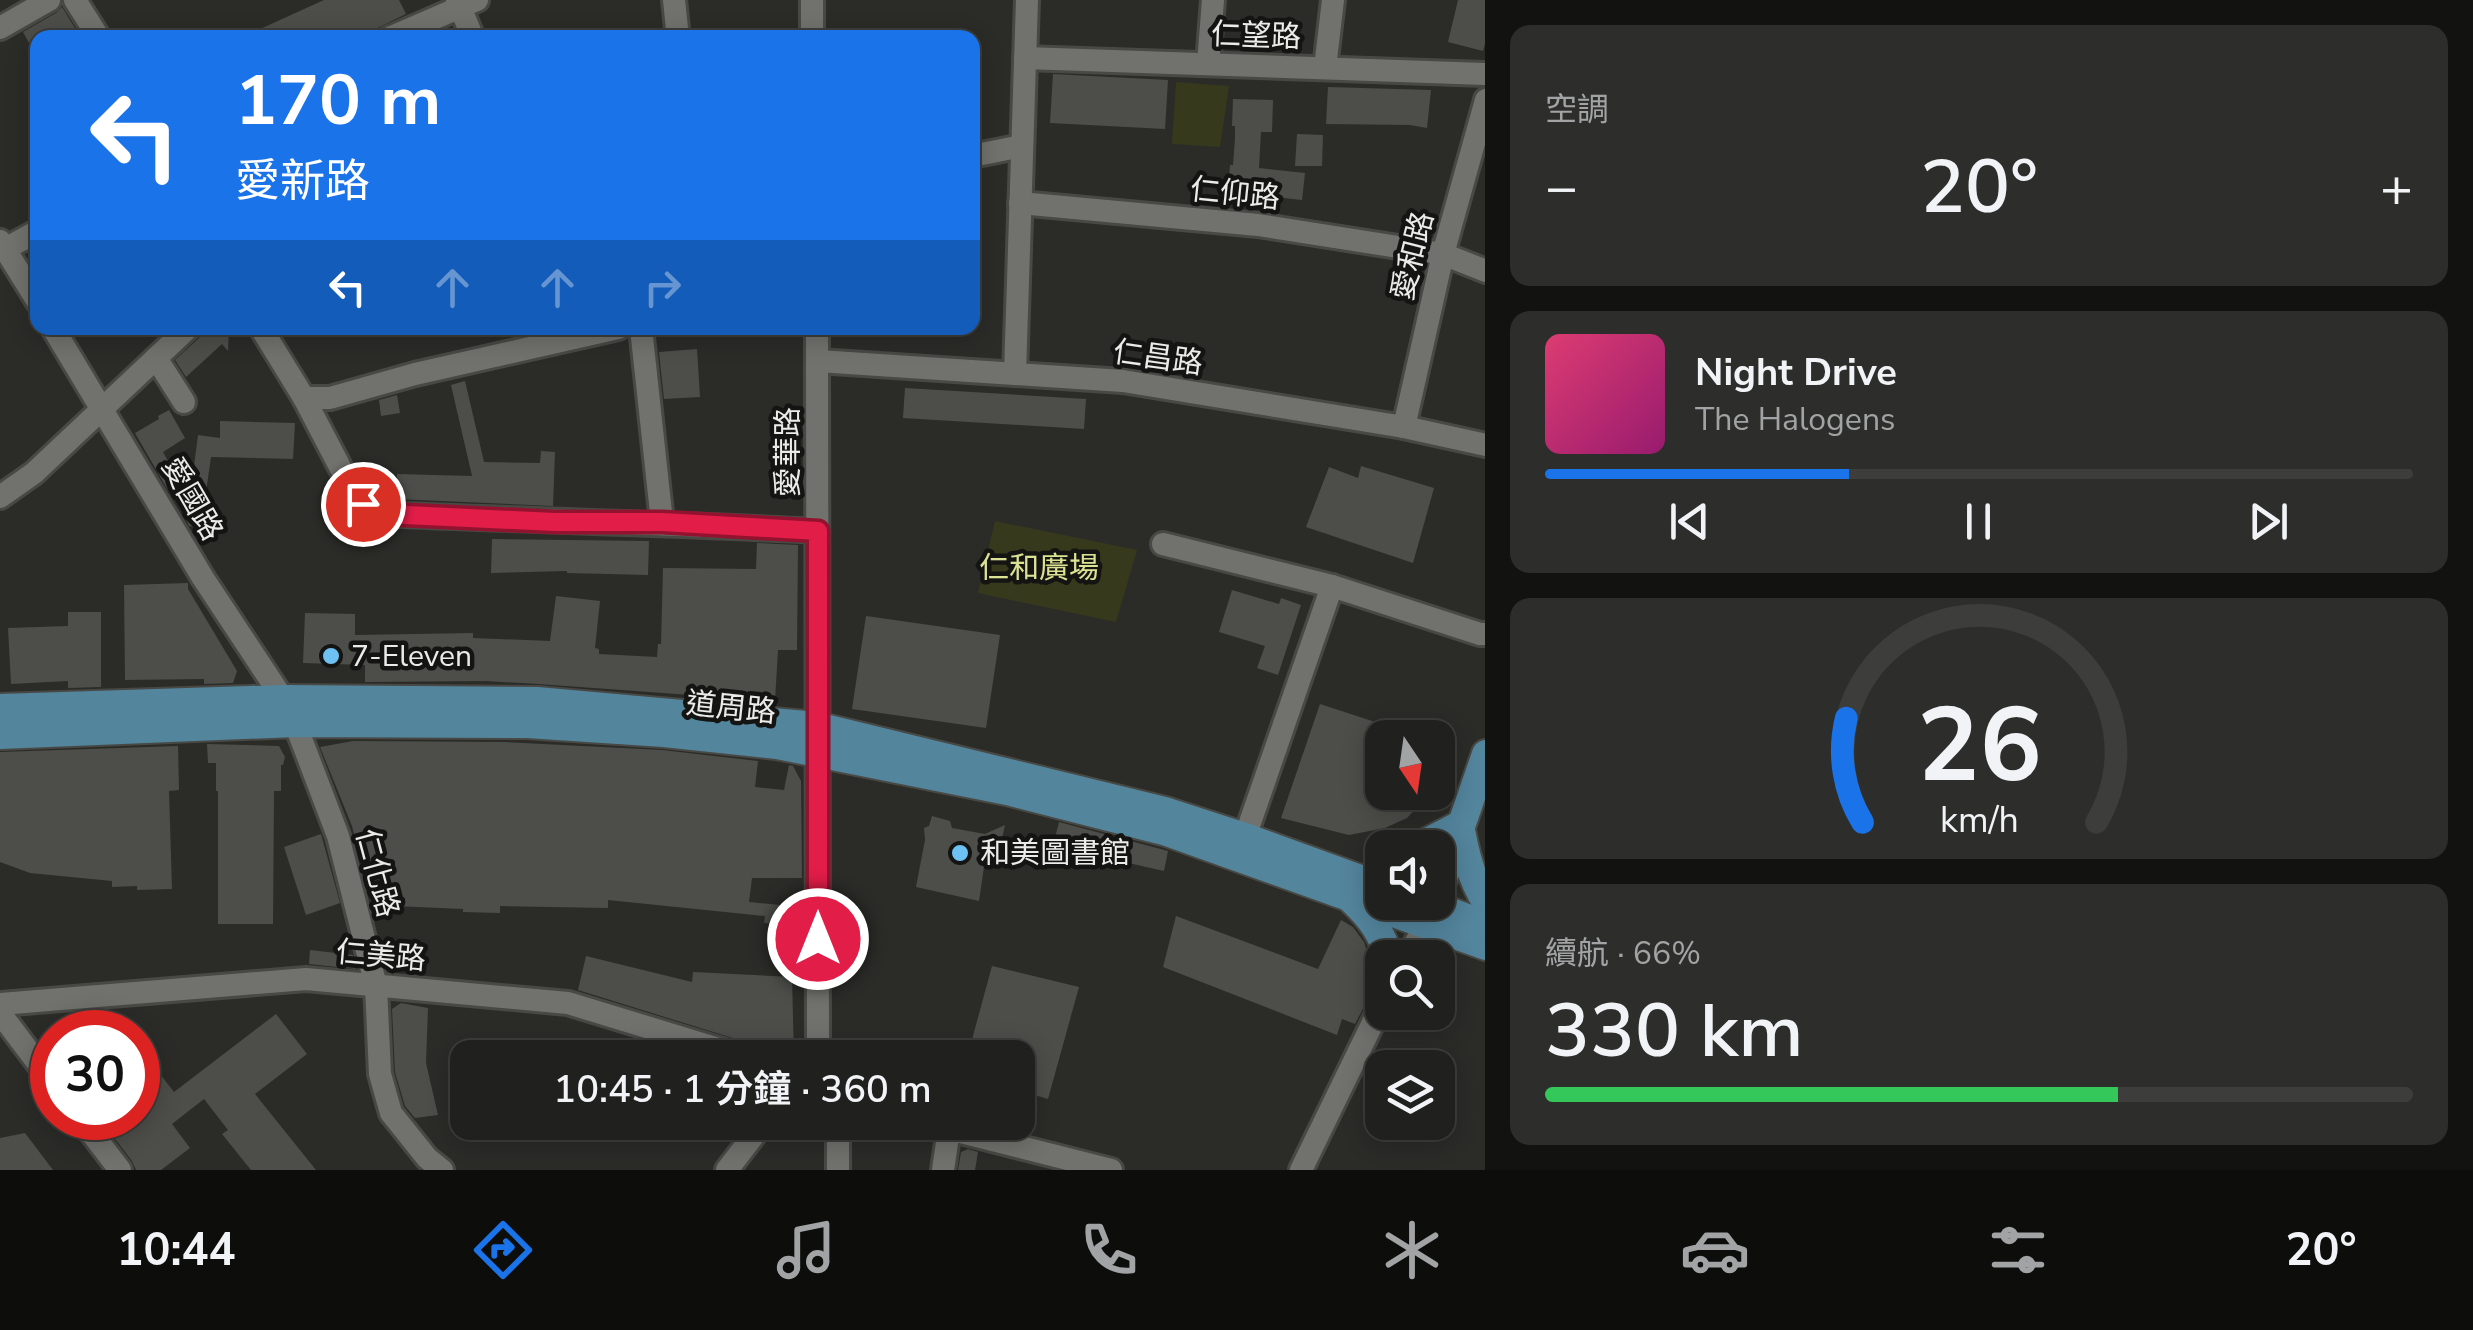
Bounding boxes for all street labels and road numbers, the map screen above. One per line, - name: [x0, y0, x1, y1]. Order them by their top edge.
- street label: 仁望路: [1210, 14, 1302, 58]
- street label: 仁仰路: [1188, 169, 1282, 219]
- street label: 愛和路: [1382, 207, 1444, 305]
- street label: 仁昌路: [1111, 331, 1205, 385]
- street label: 愛華路: [768, 407, 809, 497]
- street label: 愛國路: [152, 450, 232, 548]
- street label: 道周路: [684, 683, 778, 733]
- street label: 仁化路: [346, 824, 408, 922]
- street label: 仁美路: [334, 932, 428, 980]

